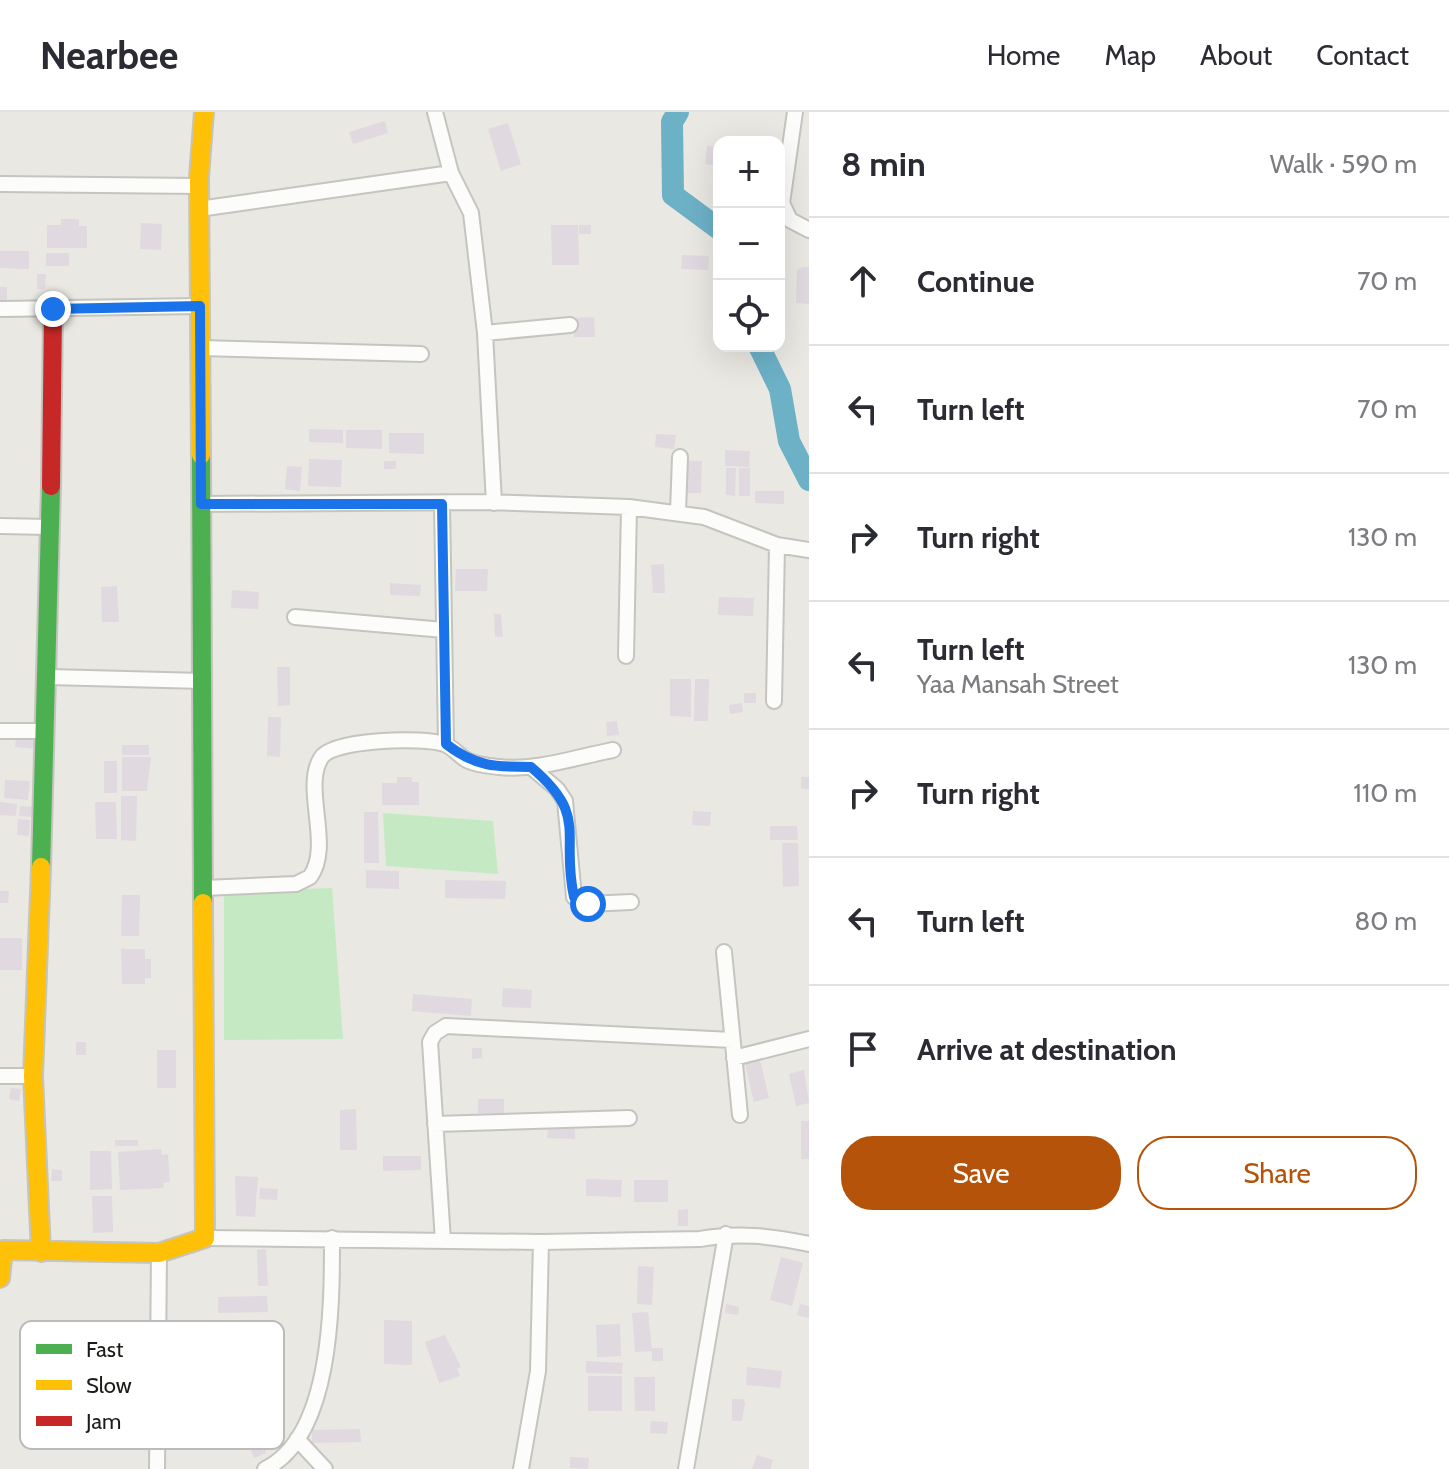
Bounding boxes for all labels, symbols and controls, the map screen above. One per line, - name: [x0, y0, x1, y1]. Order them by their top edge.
- text: Nearbee: [40, 32, 178, 79]
- text: Home: [987, 38, 1060, 72]
- text: Map: [1104, 38, 1156, 72]
- text: About: [1200, 38, 1272, 72]
- text: Contact: [1316, 38, 1409, 72]
- map controls: [713, 136, 785, 352]
- button: +: [713, 136, 785, 208]
- text: 8 min: [841, 143, 926, 185]
- text: Walk · 590 m: [1270, 148, 1417, 180]
- button: −: [713, 208, 785, 280]
- icon: ahead: [841, 259, 885, 303]
- text: Continue: [917, 263, 1034, 300]
- text: 70 m: [1357, 265, 1417, 297]
- button: locate: [713, 280, 785, 352]
- route end: [35, 291, 71, 327]
- icon: left: [841, 387, 885, 431]
- text: Turn left: [917, 391, 1025, 428]
- text: 70 m: [1357, 393, 1417, 425]
- icon: right: [841, 515, 885, 559]
- text: Turn right: [917, 519, 1040, 556]
- text: 130 m: [1348, 521, 1417, 553]
- text: Turn left: [917, 631, 1025, 668]
- icon: left: [841, 643, 885, 687]
- text: 130 m: [1348, 649, 1417, 681]
- text: Yaa Mansah Street: [917, 668, 1119, 700]
- icon: right: [841, 771, 885, 815]
- text: Turn right: [917, 775, 1040, 812]
- text: 110 m: [1353, 777, 1417, 809]
- route start: [570, 886, 606, 922]
- icon: left: [841, 899, 885, 943]
- text: Turn left: [917, 903, 1025, 940]
- text: 80 m: [1354, 905, 1417, 937]
- icon: arrive: [841, 1027, 885, 1071]
- text: Arrive at destination: [917, 1031, 1177, 1068]
- button: Save: [841, 1136, 1121, 1210]
- button: Share: [1137, 1136, 1417, 1210]
- legend: [20, 1321, 284, 1449]
- text: Fast: [86, 1336, 124, 1363]
- text: Slow: [86, 1372, 132, 1399]
- text: Jam: [85, 1408, 121, 1435]

